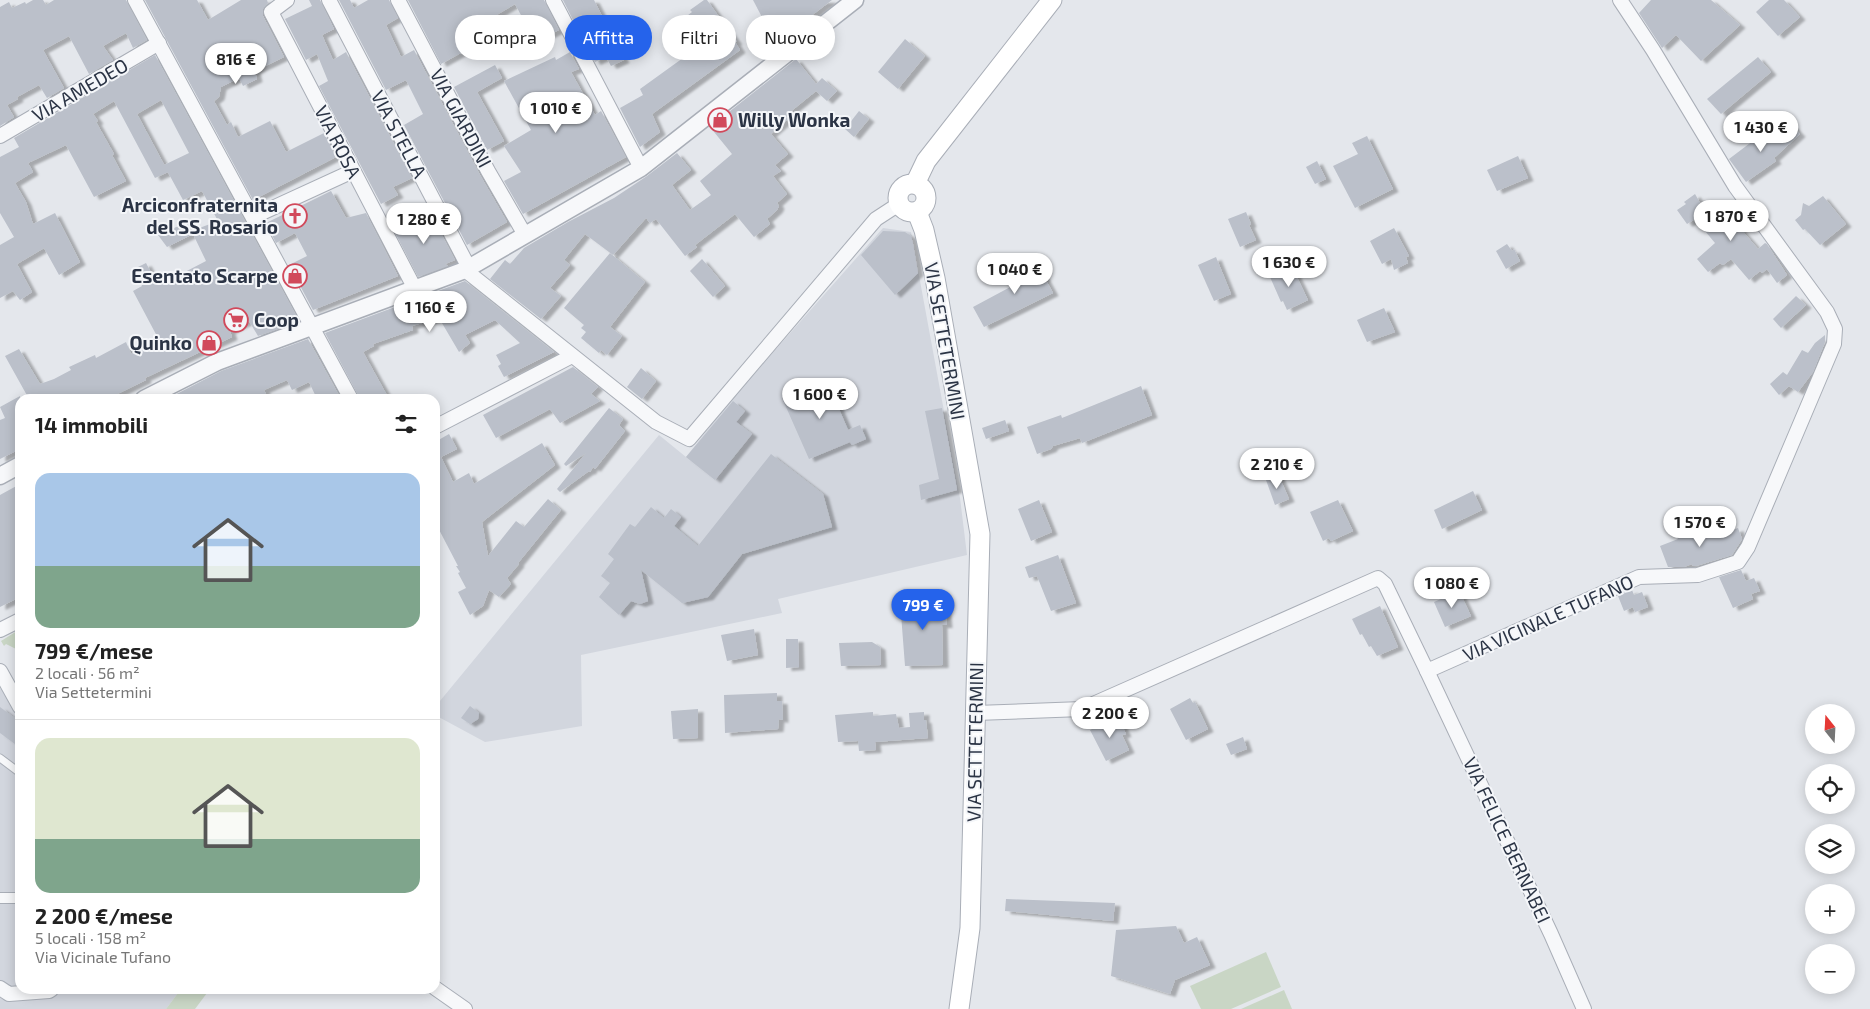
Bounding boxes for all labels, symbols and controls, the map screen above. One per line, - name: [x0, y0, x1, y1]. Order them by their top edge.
- chip: Compra: [455, 15, 555, 60]
- chip: Affitta: [565, 15, 652, 60]
- chip: Filtri: [662, 15, 736, 60]
- chip: Nuovo: [746, 15, 835, 60]
- pin: 816 €: [201, 42, 271, 85]
- text: 816 €: [216, 49, 256, 68]
- street label: VIA AMEDEO: [28, 53, 132, 126]
- street label: VIA GIARDINI: [426, 64, 497, 171]
- street label: VIA STELLA: [367, 86, 432, 182]
- pin: 1 010 €: [510, 92, 602, 134]
- text: 1 010 €: [530, 98, 582, 117]
- street label: VIA ROSA: [310, 101, 367, 182]
- shop icon: Willy Wonka: [707, 107, 733, 133]
- place label: Willy Wonka: [738, 108, 850, 132]
- pin: 1 430 €: [1715, 110, 1807, 153]
- text: 1 430 €: [1734, 117, 1788, 136]
- place label: Arciconfraternita del SS. Rosario: [122, 193, 278, 238]
- pin: 1 870 €: [1685, 200, 1777, 242]
- pin: 1 280 €: [378, 202, 470, 245]
- church icon: Arciconfraternita del SS. Rosario: [282, 203, 308, 229]
- text: 1 870 €: [1705, 206, 1757, 225]
- text: 1 280 €: [397, 209, 451, 228]
- pin: 1 630 €: [1243, 246, 1335, 288]
- pin: 1 040 €: [969, 252, 1061, 295]
- text: 1 630 €: [1263, 252, 1315, 271]
- text: 1 040 €: [988, 259, 1042, 278]
- street label: VIA SETTETERMINI: [920, 260, 971, 422]
- shop icon: Esentato Scarpe: [282, 263, 308, 289]
- place label: Esentato Scarpe: [131, 264, 278, 287]
- pin: 1 160 €: [384, 290, 476, 333]
- text: 1 160 €: [405, 297, 455, 316]
- supermarket icon: Coop: [223, 307, 249, 333]
- place label: Coop: [254, 308, 299, 331]
- shop icon: Quinko: [196, 330, 222, 356]
- place label: Quinko: [130, 331, 192, 355]
- pin: 1 600 €: [774, 378, 866, 420]
- text: 1 600 €: [793, 384, 847, 403]
- icon: filters: [392, 410, 420, 438]
- text: 14 immobili: [35, 412, 148, 437]
- pin: 2 210 €: [1231, 448, 1323, 490]
- text: 2 210 €: [1251, 454, 1303, 473]
- icon: home: [183, 505, 273, 595]
- pin: 1 570 €: [1654, 506, 1746, 548]
- text: 1 570 €: [1674, 512, 1726, 531]
- pin: 1 080 €: [1406, 566, 1498, 609]
- street label: VIA VICINALE TUFANO: [1459, 570, 1637, 666]
- text: 1 080 €: [1425, 573, 1479, 592]
- pin: 799 €: [888, 588, 958, 631]
- text: 799 €: [902, 595, 944, 614]
- text: 799 €/mese: [35, 638, 153, 663]
- street label: VIA SETTETERMINI: [962, 662, 987, 822]
- text: 2 locali · 56 m²: [35, 663, 140, 682]
- text: Via Settetermini: [35, 682, 152, 701]
- pin: 2 200 €: [1064, 696, 1156, 739]
- text: 2 200 €: [1082, 703, 1138, 722]
- north arrow: [1805, 704, 1855, 754]
- map controls: [1805, 704, 1855, 994]
- street label: VIA FELICE BERNABEI: [1459, 753, 1556, 926]
- button: locate: [1805, 764, 1855, 814]
- icon: home: [183, 771, 273, 861]
- button: layers: [1805, 824, 1855, 874]
- button: +: [1805, 884, 1855, 934]
- text: 2 200 €/mese: [35, 903, 173, 928]
- text: 5 locali · 158 m²: [35, 928, 146, 947]
- button: −: [1805, 944, 1855, 994]
- text: Via Vicinale Tufano: [35, 947, 171, 966]

